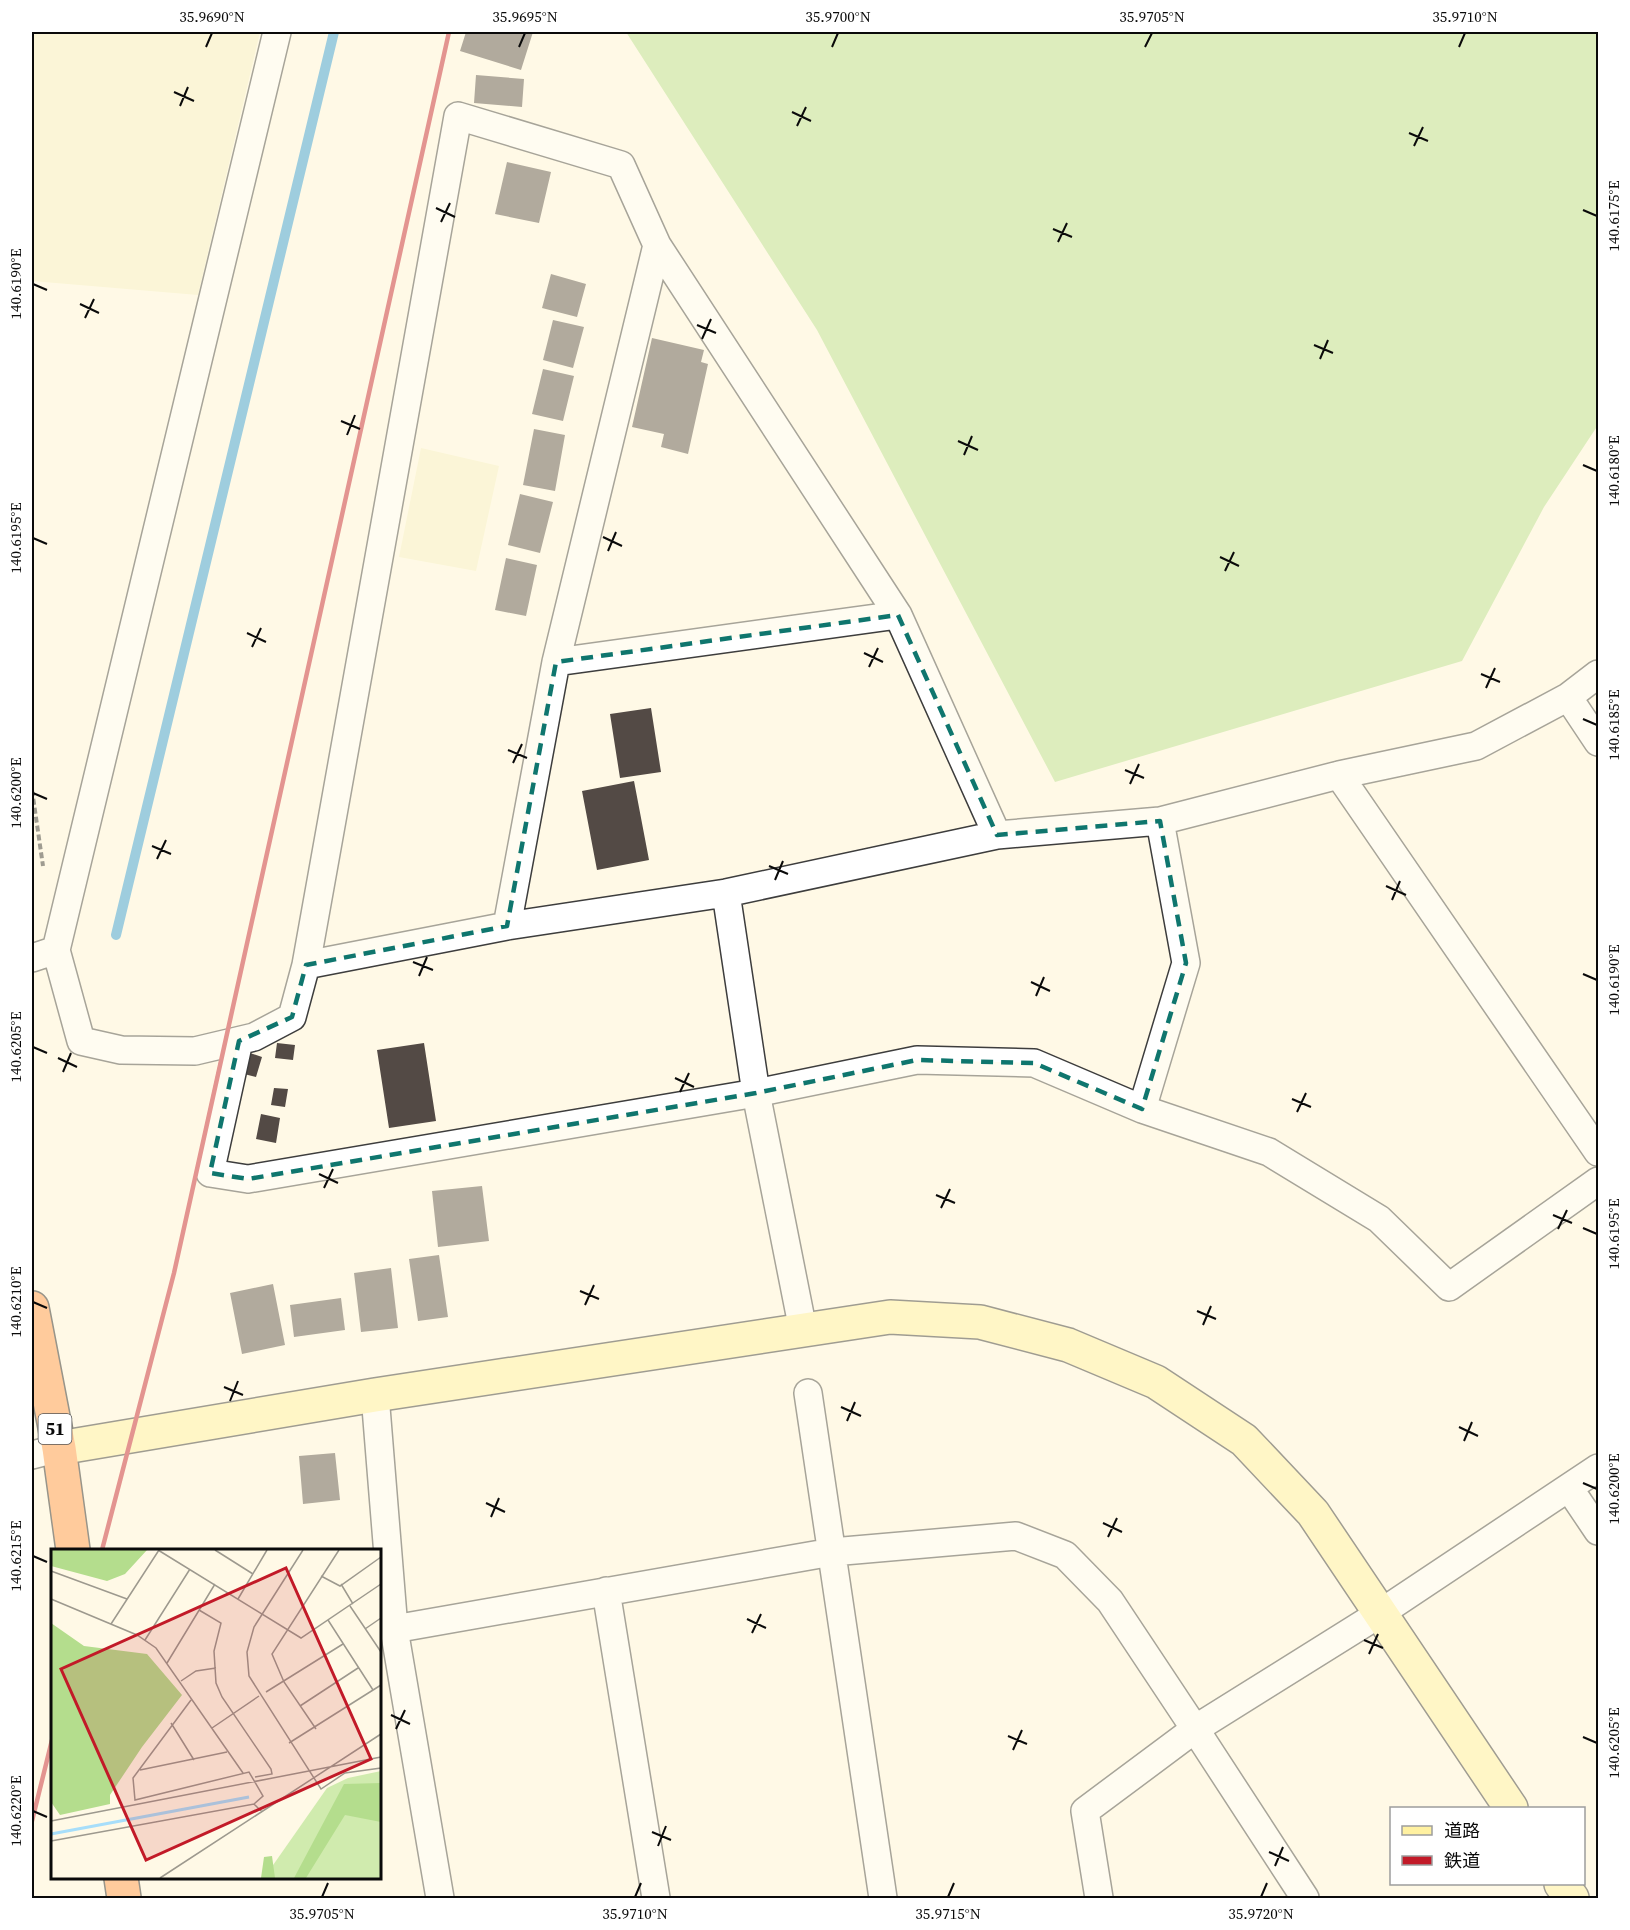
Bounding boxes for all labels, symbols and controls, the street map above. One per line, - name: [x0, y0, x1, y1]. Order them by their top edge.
- text: 35.9690°N: [179, 6, 245, 27]
- text: 35.9695°N: [492, 6, 558, 27]
- text: 35.9700°N: [805, 6, 871, 27]
- text: 35.9705°N: [1119, 6, 1185, 27]
- text: 35.9710°N: [1432, 6, 1498, 27]
- text: 140.6175°E: [1603, 181, 1624, 251]
- text: 140.6190°E: [5, 249, 26, 319]
- text: 140.6180°E: [1603, 436, 1624, 506]
- text: 140.6195°E: [5, 503, 26, 573]
- text: 140.6185°E: [1603, 690, 1624, 760]
- text: 140.6200°E: [5, 758, 26, 828]
- text: 140.6190°E: [1603, 945, 1624, 1015]
- text: 140.6205°E: [5, 1012, 26, 1082]
- text: 140.6195°E: [1603, 1199, 1624, 1269]
- text: 140.6210°E: [5, 1267, 26, 1337]
- road number: 51: [38, 1414, 72, 1444]
- text: 140.6200°E: [1603, 1454, 1624, 1524]
- text: 140.6215°E: [5, 1521, 26, 1591]
- inset map: [51, 1549, 381, 1879]
- text: 140.6205°E: [1603, 1708, 1624, 1778]
- text: 140.6220°E: [5, 1776, 26, 1846]
- legend: [1390, 1807, 1585, 1885]
- text: 道路: [1444, 1818, 1480, 1843]
- text: 鉄道: [1444, 1848, 1480, 1873]
- text: 35.9705°N: [289, 1903, 355, 1924]
- text: 35.9710°N: [602, 1903, 668, 1924]
- text: 35.9715°N: [915, 1903, 981, 1924]
- text: 35.9720°N: [1228, 1903, 1294, 1924]

